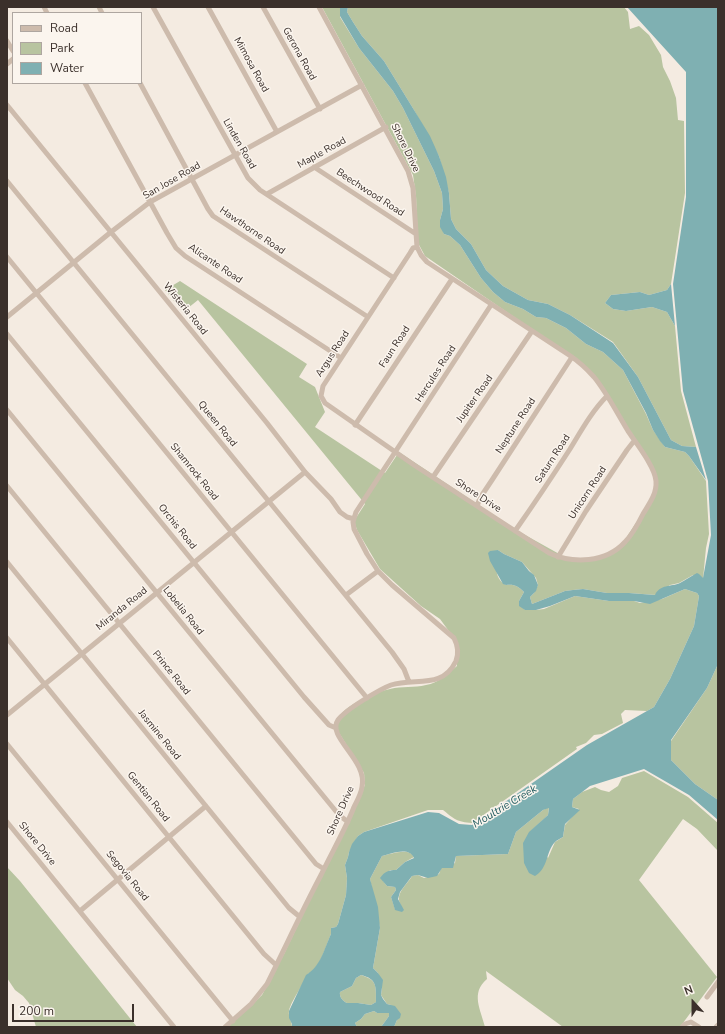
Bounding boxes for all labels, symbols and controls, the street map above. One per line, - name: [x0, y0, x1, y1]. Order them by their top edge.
- legend: [12, 12, 142, 84]
- text: Road: [50, 20, 78, 36]
- street label: Gerona Road: [280, 26, 318, 82]
- street label: Mimosa Road: [231, 35, 271, 95]
- text: Park: [50, 40, 74, 56]
- text: Water: [50, 60, 84, 76]
- street label: Linden Road: [220, 117, 258, 171]
- street label: Shore Drive: [388, 122, 422, 174]
- street label: Maple Road: [296, 135, 348, 171]
- street label: San Jose Road: [141, 160, 203, 202]
- street label: Beechwood Road: [334, 167, 406, 219]
- street label: Hawthorne Road: [217, 205, 287, 257]
- street label: Alicante Road: [186, 241, 244, 287]
- street label: Wisteria Road: [160, 280, 210, 338]
- street label: Faun Road: [377, 324, 413, 370]
- street label: Argus Road: [314, 329, 352, 379]
- street label: Hercules Road: [413, 343, 459, 405]
- street label: Jupiter Road: [454, 373, 496, 425]
- street label: Neptune Road: [493, 396, 539, 456]
- street label: Queen Road: [195, 399, 239, 449]
- street label: Saturn Road: [533, 432, 573, 486]
- street label: Shamrock Road: [167, 441, 221, 503]
- street label: Unicorn Road: [567, 464, 609, 522]
- street label: Shore Drive: [453, 477, 503, 515]
- street label: Orchis Road: [155, 502, 199, 552]
- street label: Lobelia Road: [160, 584, 206, 638]
- street label: Miranda Road: [94, 585, 150, 633]
- street label: Prince Road: [150, 648, 192, 698]
- street label: Jasmine Road: [135, 707, 183, 763]
- street label: Gentian Road: [124, 770, 172, 824]
- water label: Moultrie Creek: [471, 783, 539, 831]
- street label: Shore Drive: [325, 785, 357, 837]
- street label: Shore Drive: [16, 820, 58, 868]
- street label: Segovia Road: [103, 848, 151, 904]
- north arrow: [673, 982, 713, 1022]
- text: N: [682, 982, 695, 999]
- scale bar: [14, 996, 136, 1022]
- text: 200 m: [19, 1003, 54, 1019]

